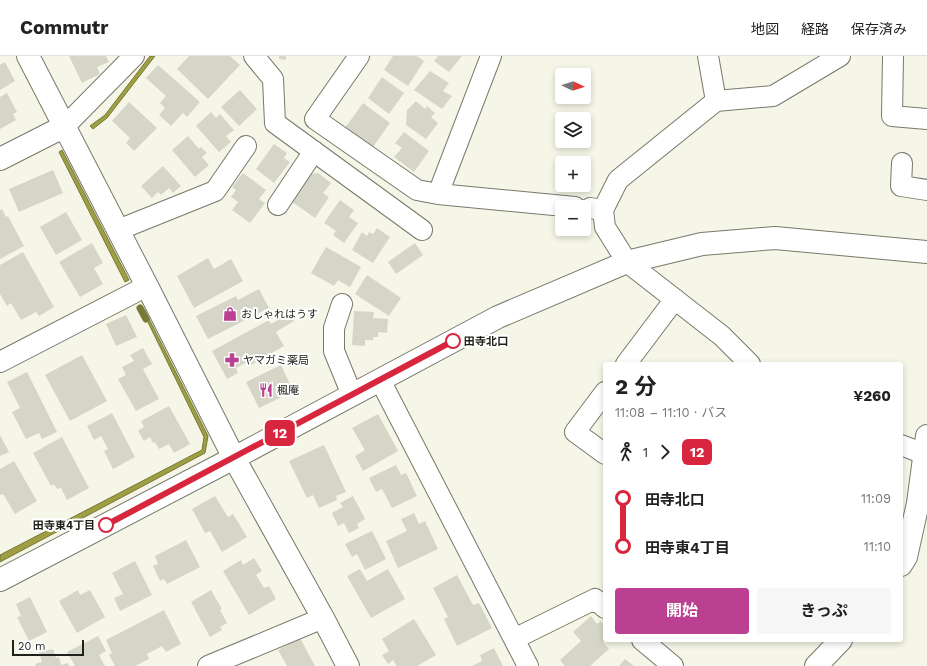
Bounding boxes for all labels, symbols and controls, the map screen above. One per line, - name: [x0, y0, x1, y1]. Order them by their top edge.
- text: Commutr: [20, 16, 108, 39]
- text: 地図: [751, 21, 779, 37]
- text: 経路: [801, 21, 829, 37]
- text: 保存済み: [851, 21, 907, 37]
- north arrow: [555, 68, 591, 104]
- map controls: [555, 68, 591, 236]
- button: layers: [555, 112, 591, 148]
- button: +: [555, 156, 591, 192]
- button: −: [555, 200, 591, 236]
- shop icon: おしゃれはうす: [222, 306, 238, 322]
- place label: おしゃれはうす: [241, 308, 318, 321]
- marker: 田寺北口: [445, 333, 461, 349]
- place label: 田寺北口: [464, 335, 508, 348]
- pharmacy icon: ヤマガミ薬局: [224, 352, 240, 368]
- place label: ヤマガミ薬局: [243, 354, 309, 367]
- text: 2 分: [615, 374, 656, 399]
- restaurant icon: 楓庵: [258, 382, 274, 398]
- place label: 楓庵: [277, 384, 299, 397]
- text: ¥260: [853, 387, 891, 405]
- text: 11:08 – 11:10 · バス: [615, 405, 727, 420]
- line badge: 12: [262, 420, 298, 446]
- text: 12: [273, 425, 287, 441]
- icon: walk: [615, 441, 637, 463]
- icon: forward: [654, 441, 676, 463]
- text: 12: [690, 444, 704, 460]
- text: 1: [643, 445, 648, 460]
- text: 田寺北口: [645, 491, 705, 509]
- text: 11:09: [861, 491, 891, 506]
- marker: 田寺東4丁目: [98, 517, 114, 533]
- place label: 田寺東4丁目: [33, 519, 95, 532]
- text: 田寺東4丁目: [645, 539, 730, 557]
- text: 11:10: [864, 539, 891, 554]
- button: 開始: [615, 588, 749, 634]
- button: きっぷ: [757, 588, 891, 634]
- scale bar: [12, 638, 84, 657]
- text: 20 m: [18, 640, 46, 653]

